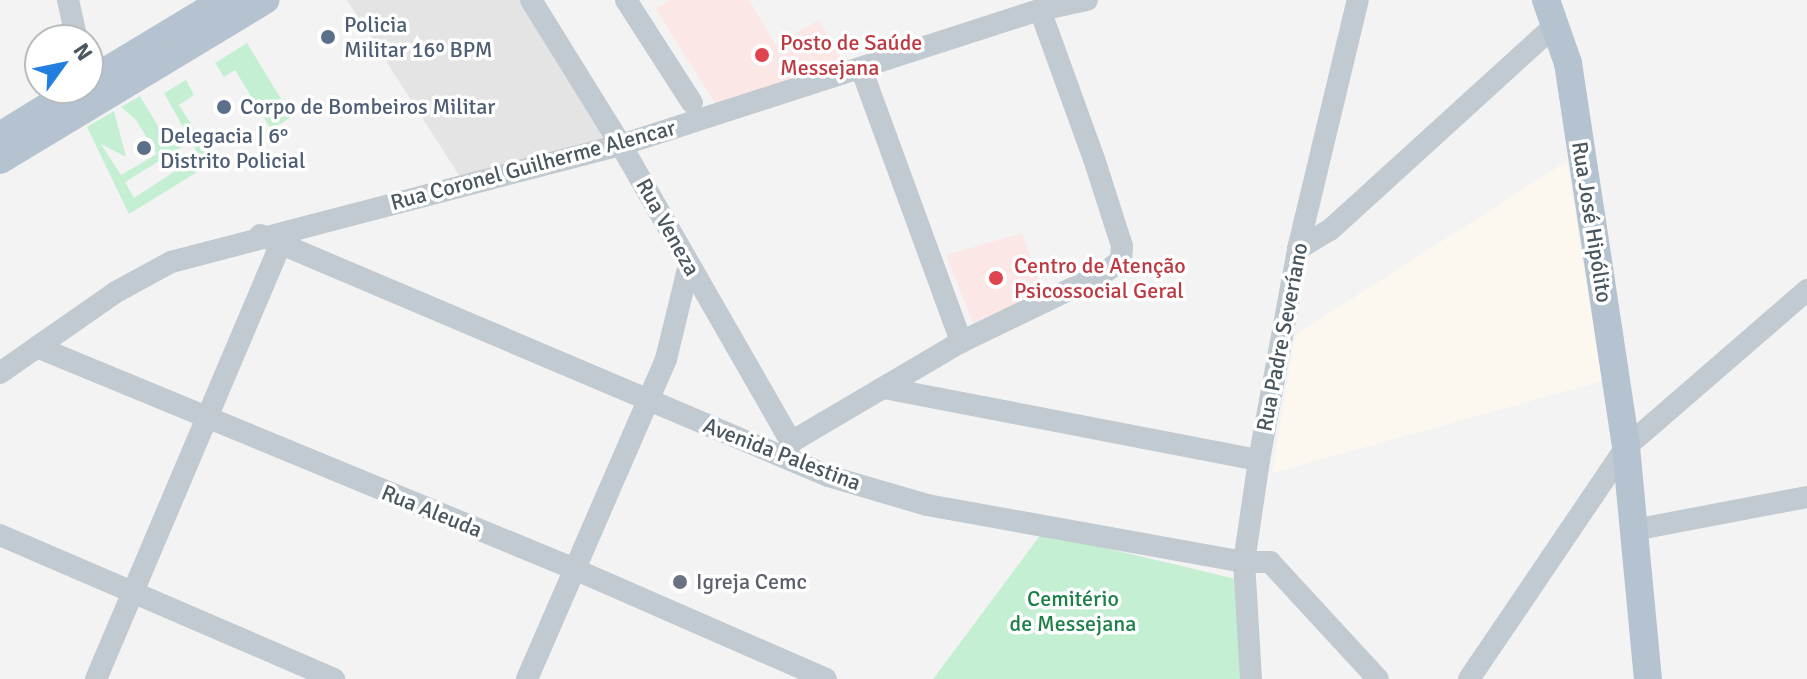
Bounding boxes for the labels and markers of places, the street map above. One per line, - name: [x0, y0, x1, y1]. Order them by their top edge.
- place label: Policia Militar 16º BPM: [344, 11, 493, 62]
- marker: Policia Militar 16º BPM: [319, 28, 337, 46]
- place label: Posto de Saúde Messejana: [780, 29, 922, 80]
- marker: Posto de Saúde Messejana: [751, 44, 773, 66]
- place label: Corpo de Bombeiros Militar: [240, 94, 495, 120]
- marker: Corpo de Bombeiros Militar: [215, 98, 233, 116]
- place label: Delegacia | 6° Distrito Policial: [160, 122, 305, 174]
- marker: Delegacia | 6° Distrito Policial: [135, 139, 153, 157]
- place label: Centro de Atenção Psicossocial Geral: [1014, 252, 1186, 304]
- marker: Centro de Atenção Psicossocial Geral: [985, 267, 1007, 289]
- place label: Igreja Cemc: [696, 569, 807, 595]
- marker: Igreja Cemc: [671, 573, 689, 591]

